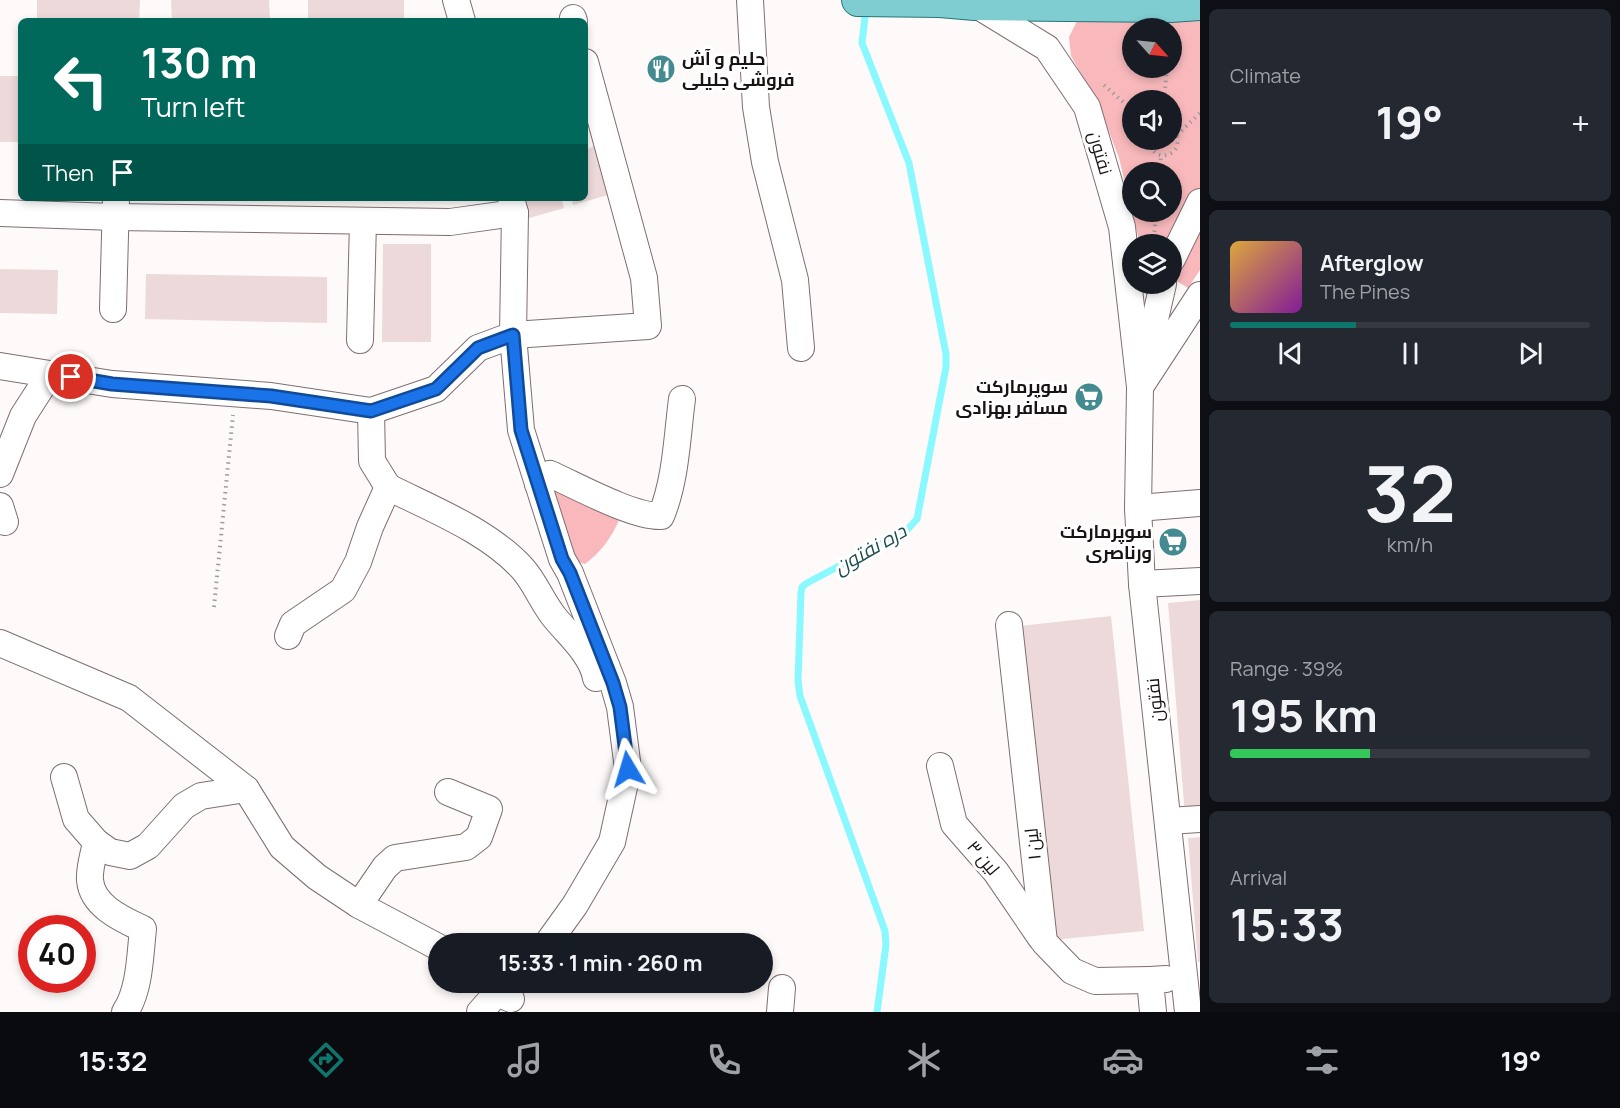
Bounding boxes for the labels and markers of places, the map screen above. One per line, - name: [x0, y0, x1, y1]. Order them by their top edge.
- place label: حلیم و آش فروشی جلیلی: [682, 46, 795, 91]
- restaurant icon: حلیم و آش فروشی جلیلی: [645, 53, 677, 85]
- pin: [45, 351, 96, 402]
- place label: سوپرمارکت مسافر بهزادی: [955, 374, 1068, 419]
- supermarket icon: سوپرمارکت مسافر بهزادی: [1073, 381, 1105, 413]
- place label: سوپرمارکت ورناصری: [1060, 519, 1152, 564]
- supermarket icon: سوپرمارکت ورناصری: [1157, 526, 1189, 558]

